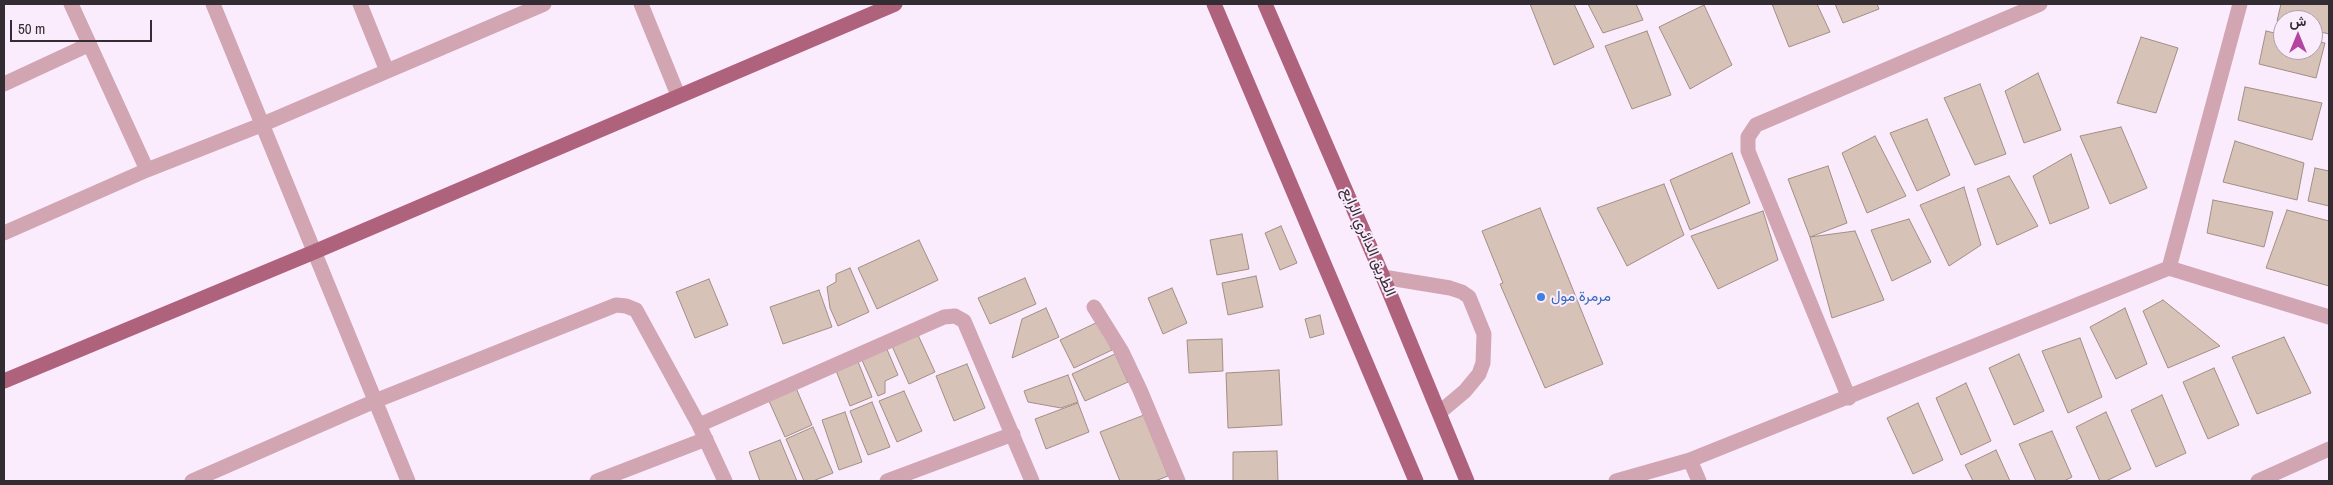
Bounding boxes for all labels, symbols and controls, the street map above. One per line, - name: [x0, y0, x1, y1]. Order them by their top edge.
- scale bar: [12, 10, 155, 42]
- north arrow: [2273, 10, 2323, 60]
- text: ش: [2290, 12, 2306, 30]
- text: 50 m: [18, 18, 45, 39]
- street label: الطريق الدائري الرابع: [1337, 185, 1399, 299]
- place label: مرمرة مول: [1551, 288, 1611, 306]
- marker: مرمرة مول: [1535, 291, 1547, 303]

